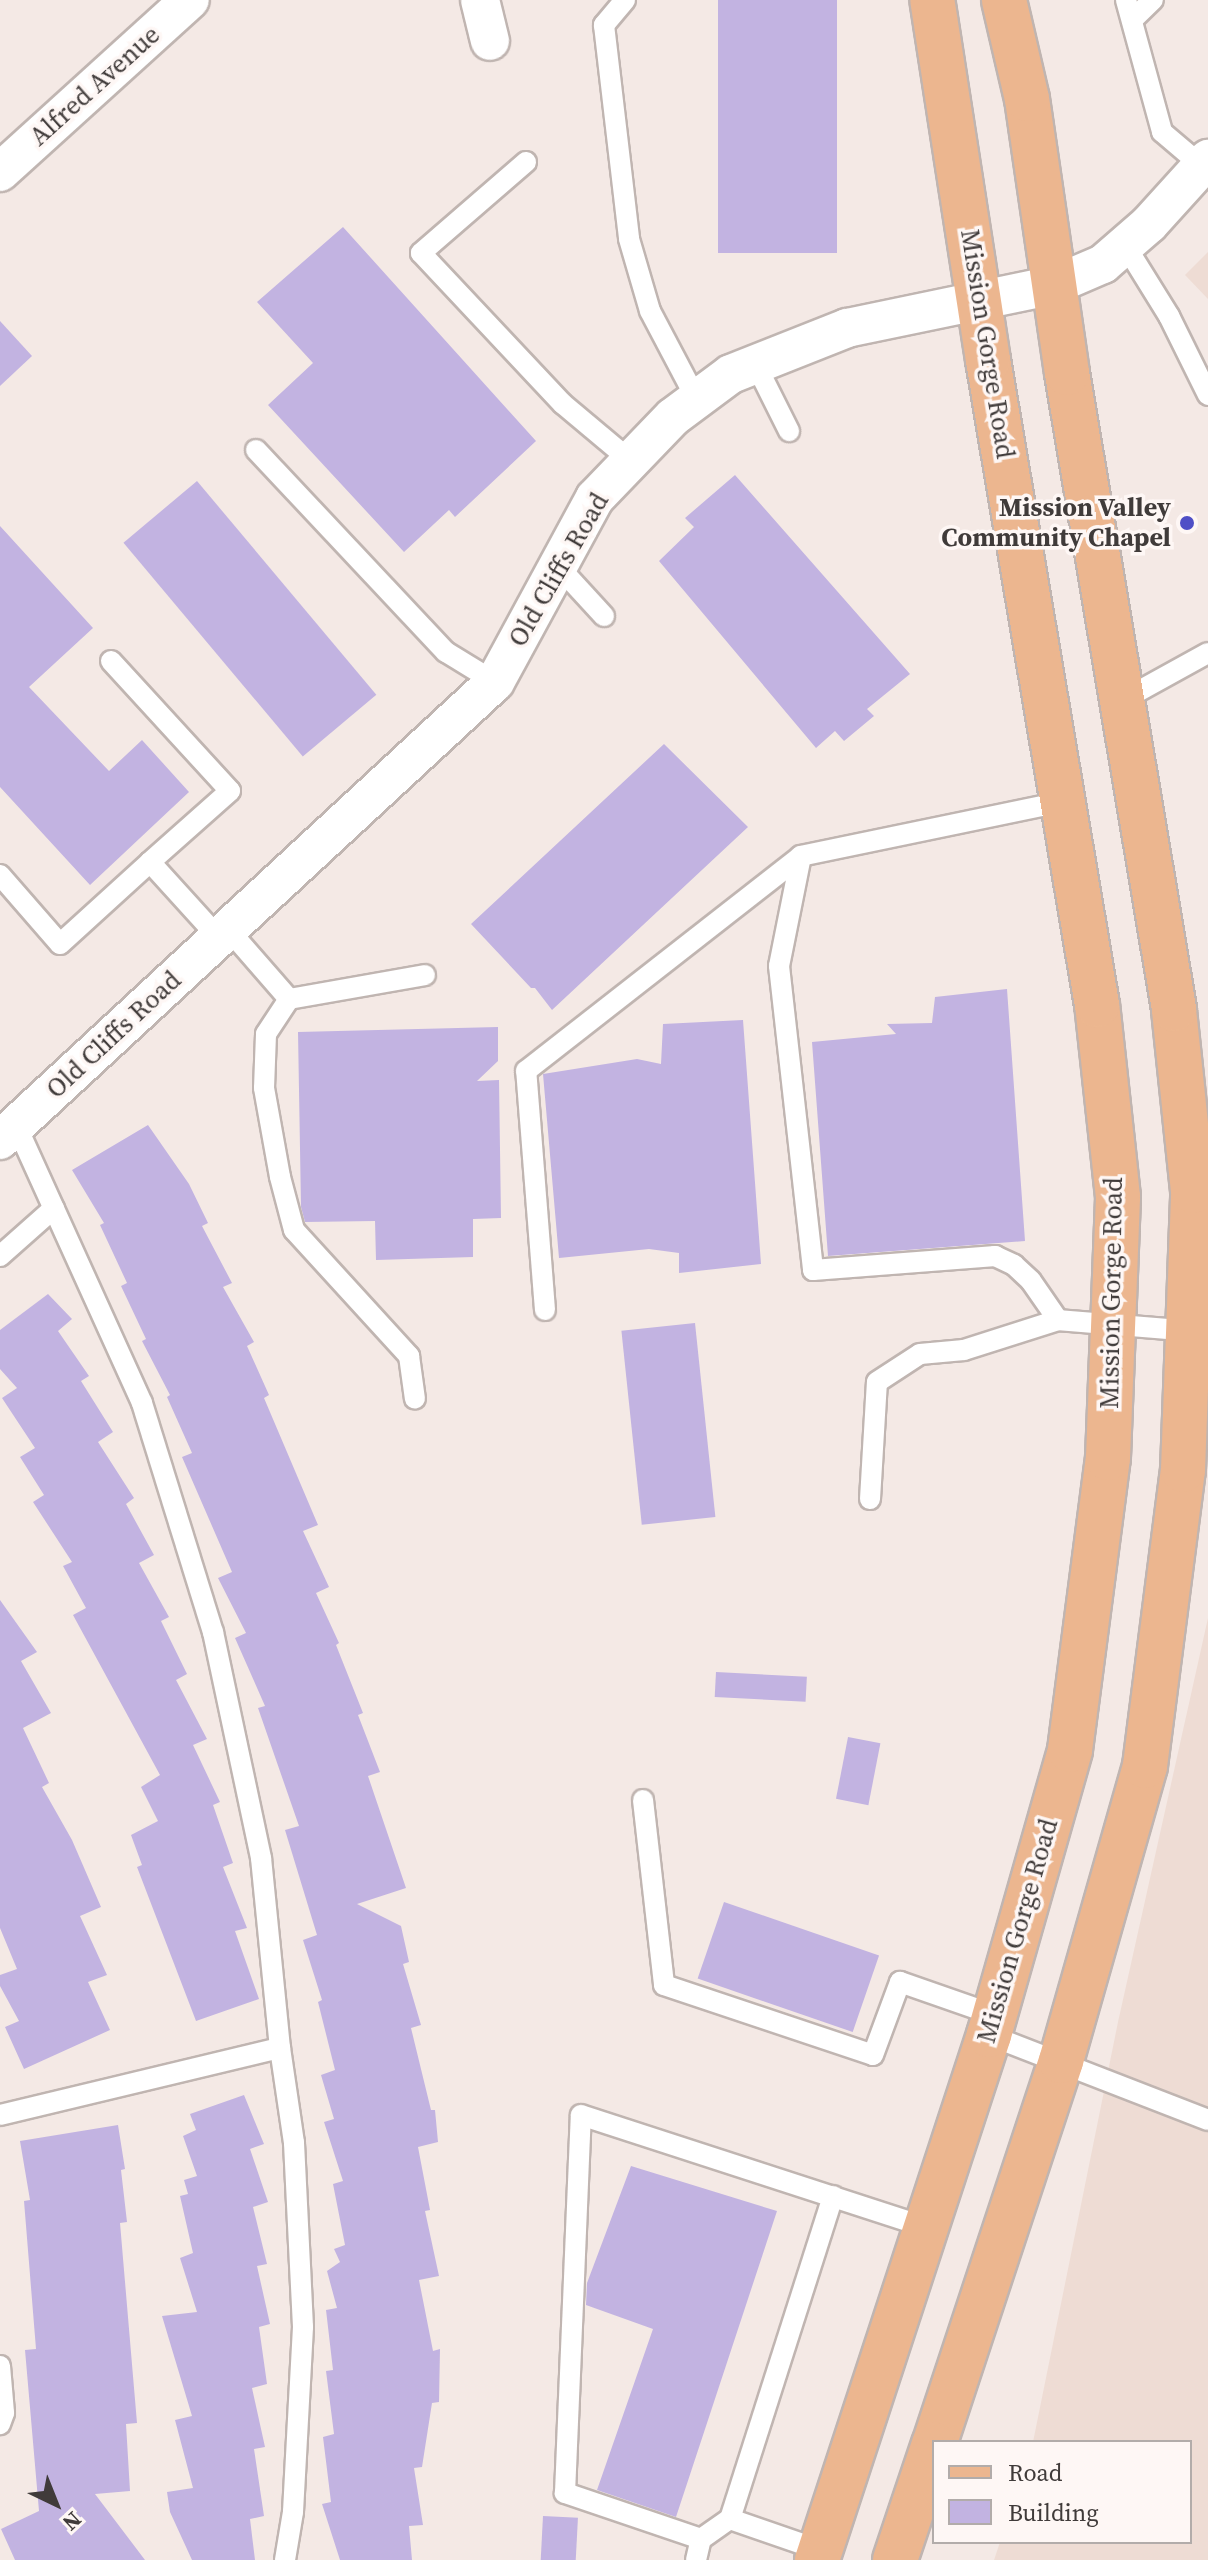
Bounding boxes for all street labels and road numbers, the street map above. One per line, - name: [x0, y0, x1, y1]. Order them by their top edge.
- street label: Alfred Avenue: [23, 19, 167, 153]
- street label: Mission Gorge Road: [953, 227, 1021, 461]
- street label: Old Cliffs Road: [502, 488, 616, 652]
- street label: Old Cliffs Road: [40, 965, 188, 1105]
- street label: Mission Gorge Road: [1094, 1177, 1130, 1409]
- street label: Mission Gorge Road: [971, 1815, 1065, 2047]

